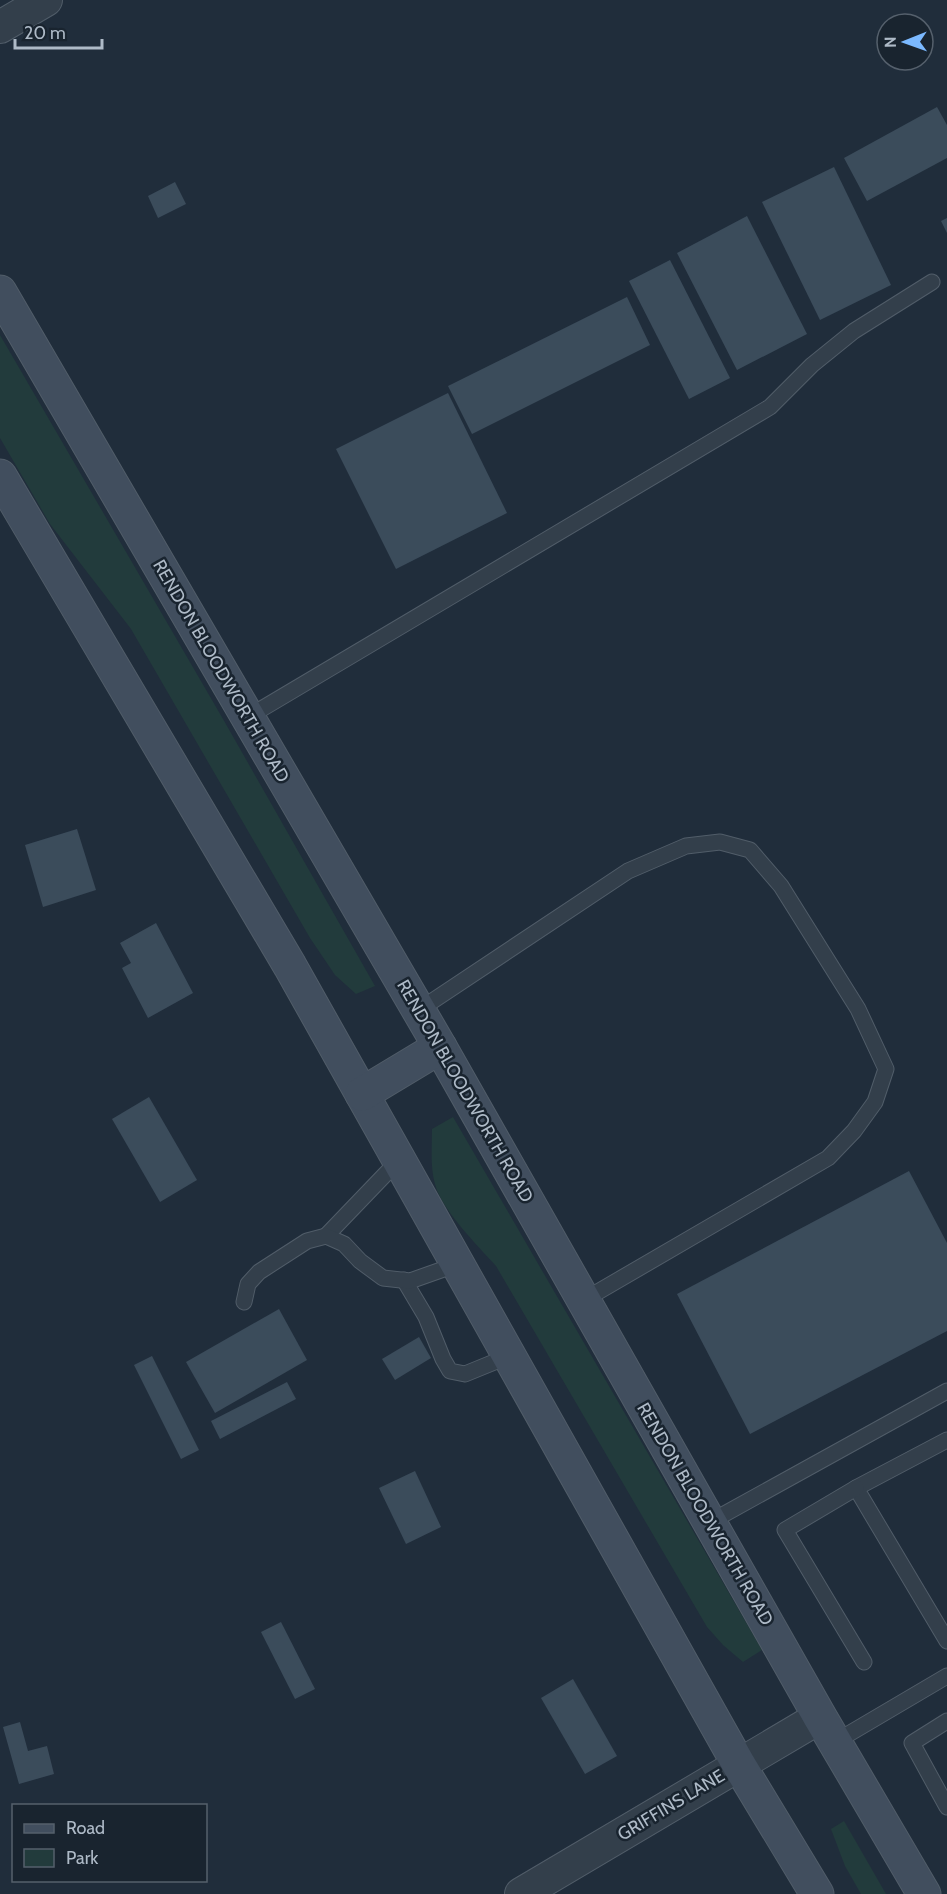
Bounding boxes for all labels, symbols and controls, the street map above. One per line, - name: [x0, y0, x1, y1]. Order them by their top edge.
- scale bar: [15, 12, 102, 50]
- north arrow: [875, 12, 935, 72]
- text: 20 m: [24, 22, 66, 44]
- text: N: [881, 36, 900, 48]
- street label: RENDON BLOODWORTH ROAD: [148, 556, 294, 786]
- street label: RENDON BLOODWORTH ROAD: [392, 976, 538, 1206]
- street label: RENDON BLOODWORTH ROAD: [632, 1399, 778, 1629]
- street label: GRIFFINS LANE: [613, 1764, 729, 1846]
- legend: [12, 1804, 207, 1882]
- text: Road: [66, 1817, 105, 1839]
- text: Park: [66, 1847, 99, 1869]

